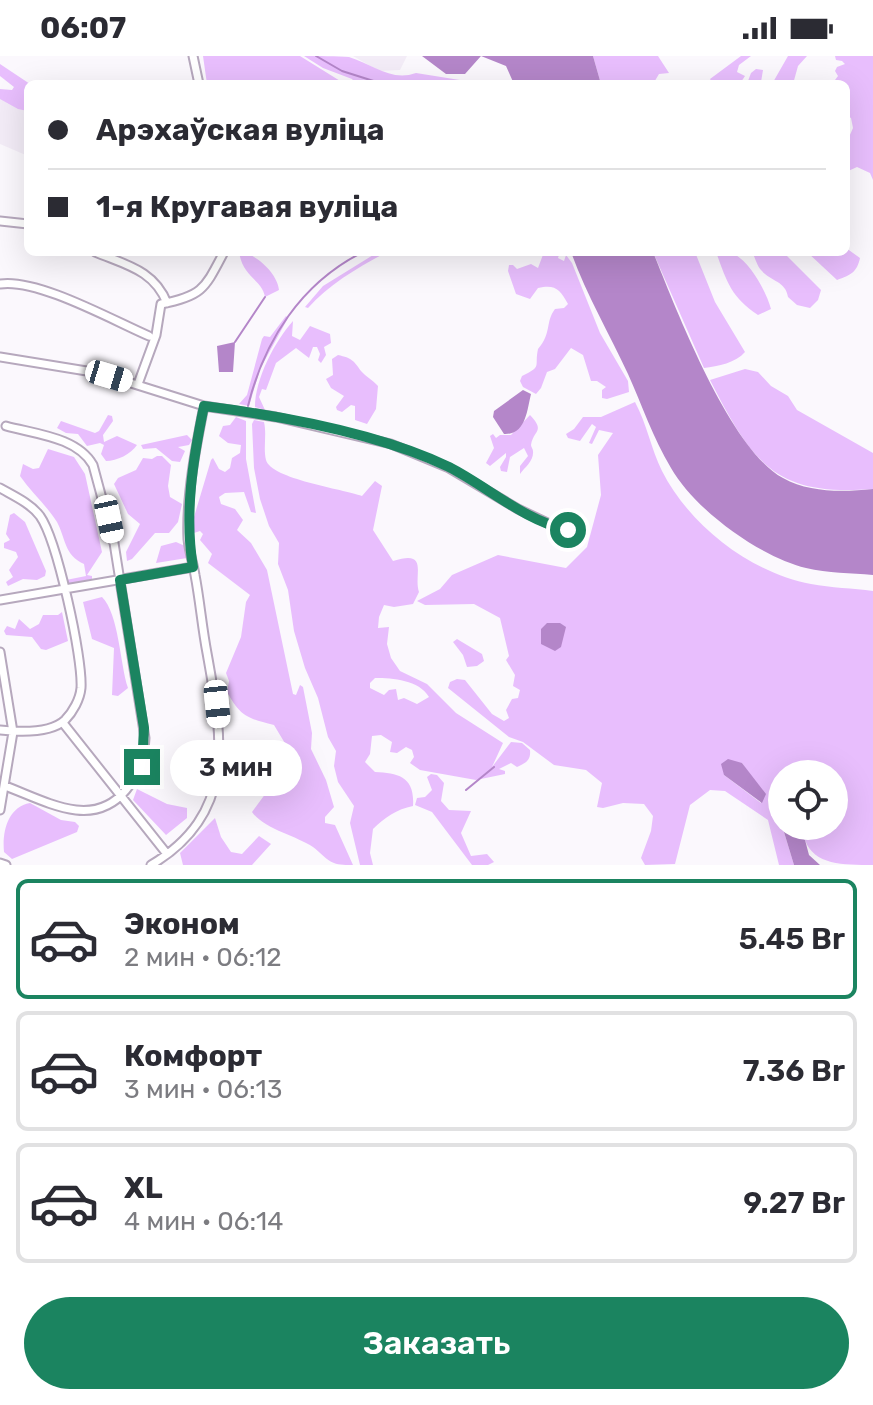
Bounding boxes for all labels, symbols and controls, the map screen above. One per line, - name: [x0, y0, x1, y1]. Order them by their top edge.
- text: 06:07: [40, 10, 126, 46]
- text: Арэхаўская вуліца: [96, 112, 385, 148]
- text: 1-я Кругавая вуліца: [96, 189, 398, 225]
- car: [83, 358, 135, 394]
- car: [92, 493, 126, 545]
- route start: [550, 512, 586, 548]
- car: [203, 679, 231, 729]
- callout: 3 мин: [170, 739, 302, 795]
- route end: [124, 749, 160, 785]
- text: 3 мин: [199, 752, 273, 783]
- map controls: [768, 760, 848, 840]
- button: locate: [768, 760, 848, 840]
- icon: car: [28, 903, 100, 975]
- text: Эконом: [124, 906, 240, 942]
- text: 5.45 Br: [739, 921, 845, 957]
- text: 2 мин · 06:12: [124, 942, 282, 973]
- icon: car: [28, 1035, 100, 1107]
- text: Комфорт: [124, 1038, 262, 1074]
- text: 7.36 Br: [743, 1053, 845, 1089]
- text: 3 мин · 06:13: [124, 1074, 282, 1105]
- icon: car: [28, 1167, 100, 1239]
- text: XL: [124, 1170, 163, 1206]
- text: 9.27 Br: [743, 1185, 845, 1221]
- text: 4 мин · 06:14: [124, 1206, 283, 1237]
- button: Заказать: [24, 1297, 849, 1389]

